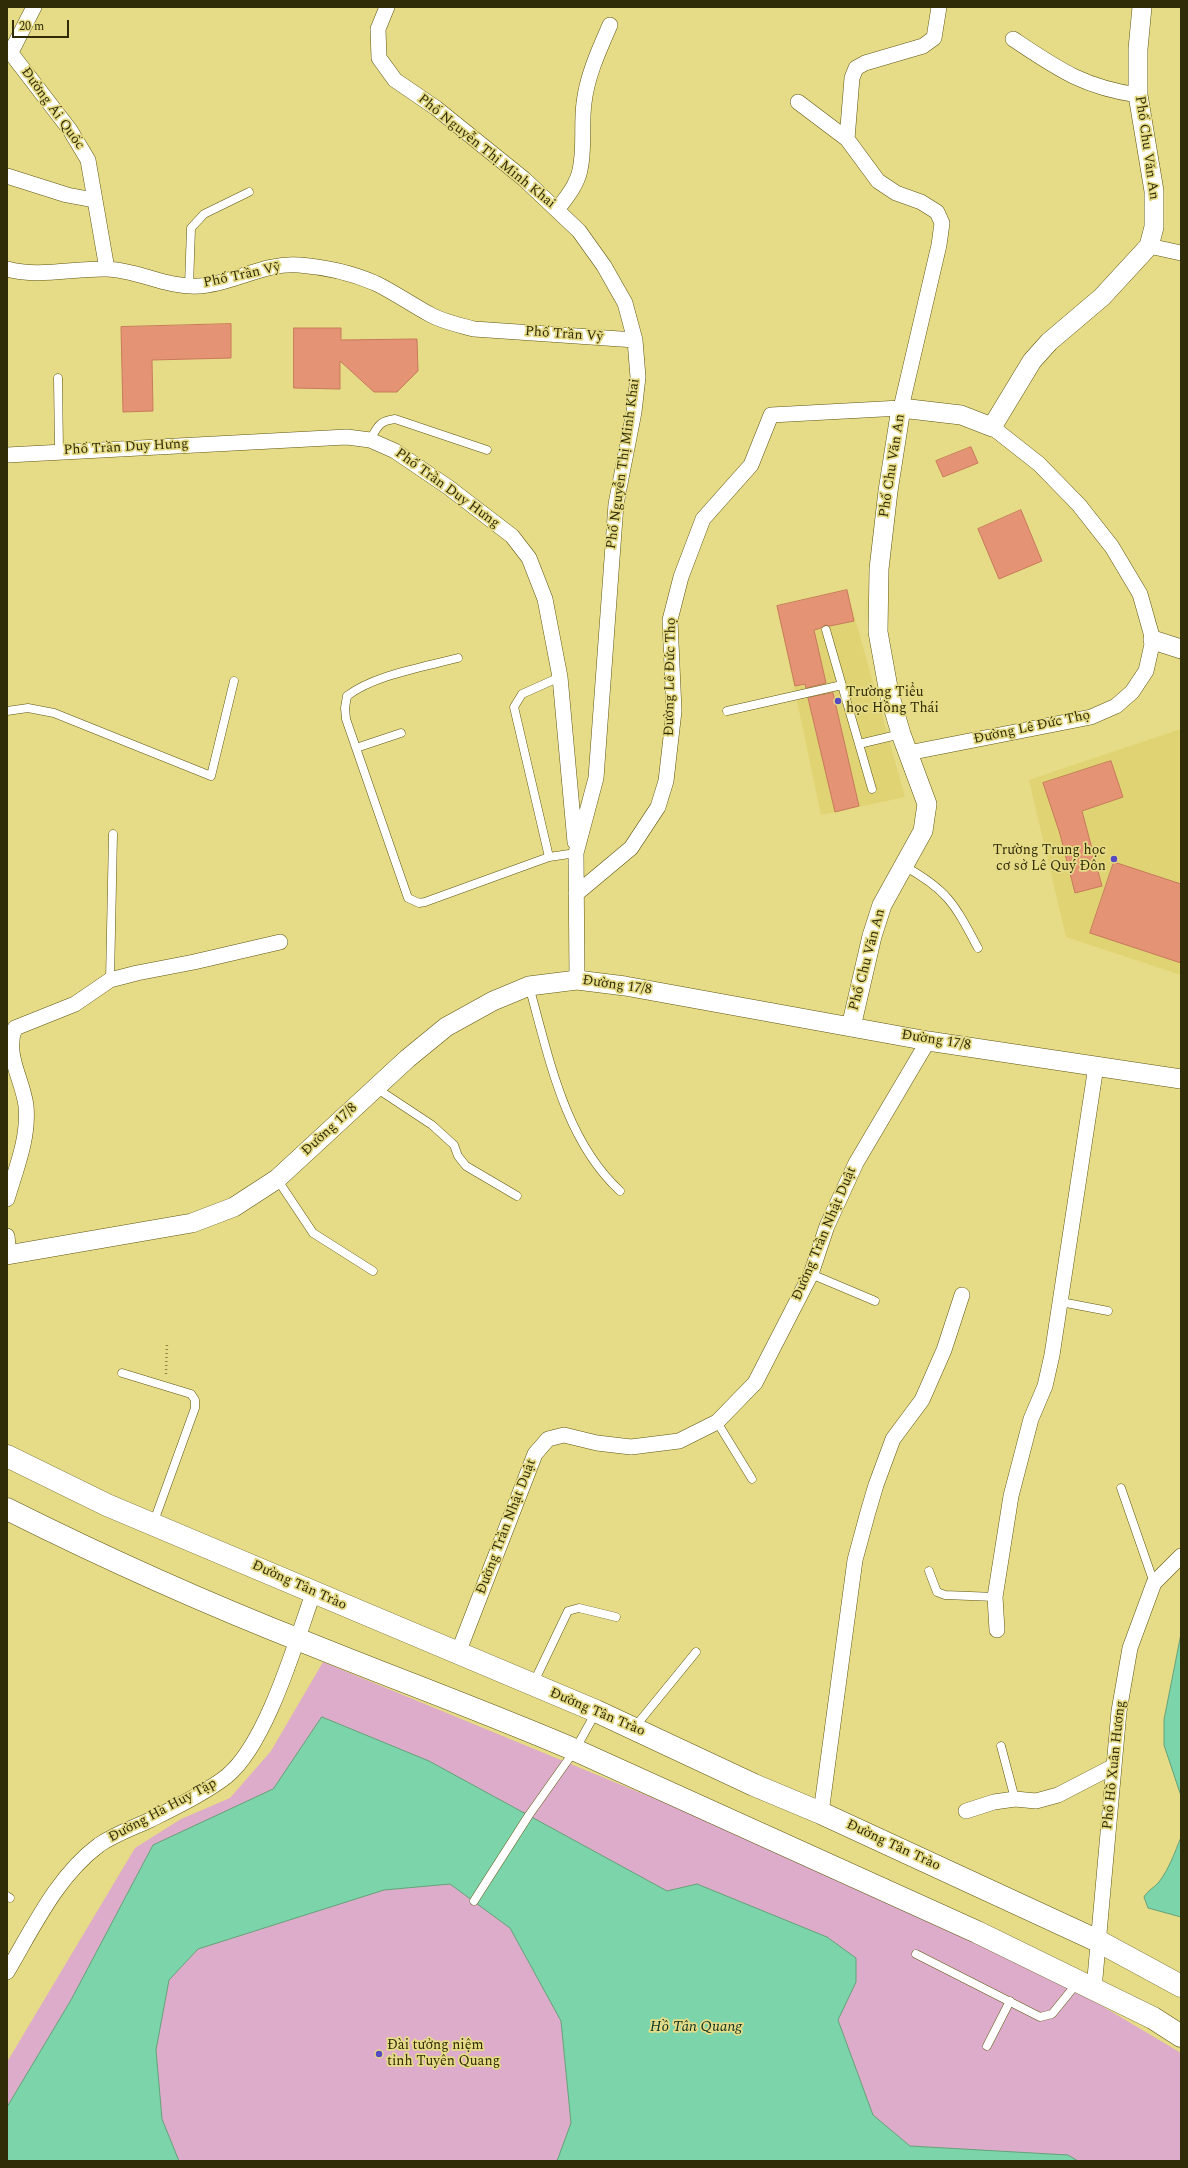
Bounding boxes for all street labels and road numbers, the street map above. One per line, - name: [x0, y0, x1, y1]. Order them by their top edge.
- street label: Đường Ái Quốc: [17, 65, 87, 153]
- street label: Phố Nguyễn Thị Minh Khai: [414, 91, 558, 213]
- street label: Phố Chu Văn An: [1130, 95, 1162, 201]
- street label: Phố Trần Vỹ: [202, 260, 282, 292]
- street label: Phố Trần Vỹ: [524, 324, 604, 346]
- street label: Phố Nguyễn Thị Minh Khai: [604, 378, 644, 550]
- street label: Phố Chu Văn An: [877, 413, 909, 519]
- street label: Phố Trần Duy Hưng: [63, 436, 189, 460]
- street label: Phố Trần Duy Hưng: [391, 445, 503, 533]
- street label: Đường Lê Đức Thọ: [662, 618, 680, 736]
- street label: Đường Lê Đức Thọ: [972, 707, 1092, 749]
- street label: Phố Chu Văn An: [846, 907, 890, 1013]
- street label: Đường 17/8: [581, 973, 653, 999]
- street label: Đường 17/8: [900, 1027, 972, 1055]
- street label: Đường 17/8: [299, 1100, 361, 1160]
- street label: Đường Trần Nhật Duật: [789, 1165, 861, 1303]
- street label: Đường Trần Nhật Duật: [473, 1457, 541, 1597]
- street label: Đường Tân Trào: [249, 1558, 349, 1614]
- street label: Đường Tân Trào: [547, 1685, 647, 1741]
- street label: Phố Hồ Xuân Hương: [1100, 1700, 1130, 1830]
- street label: Đường Hà Huy Tập: [106, 1775, 220, 1847]
- street label: Đường Tân Trào: [843, 1817, 943, 1875]

